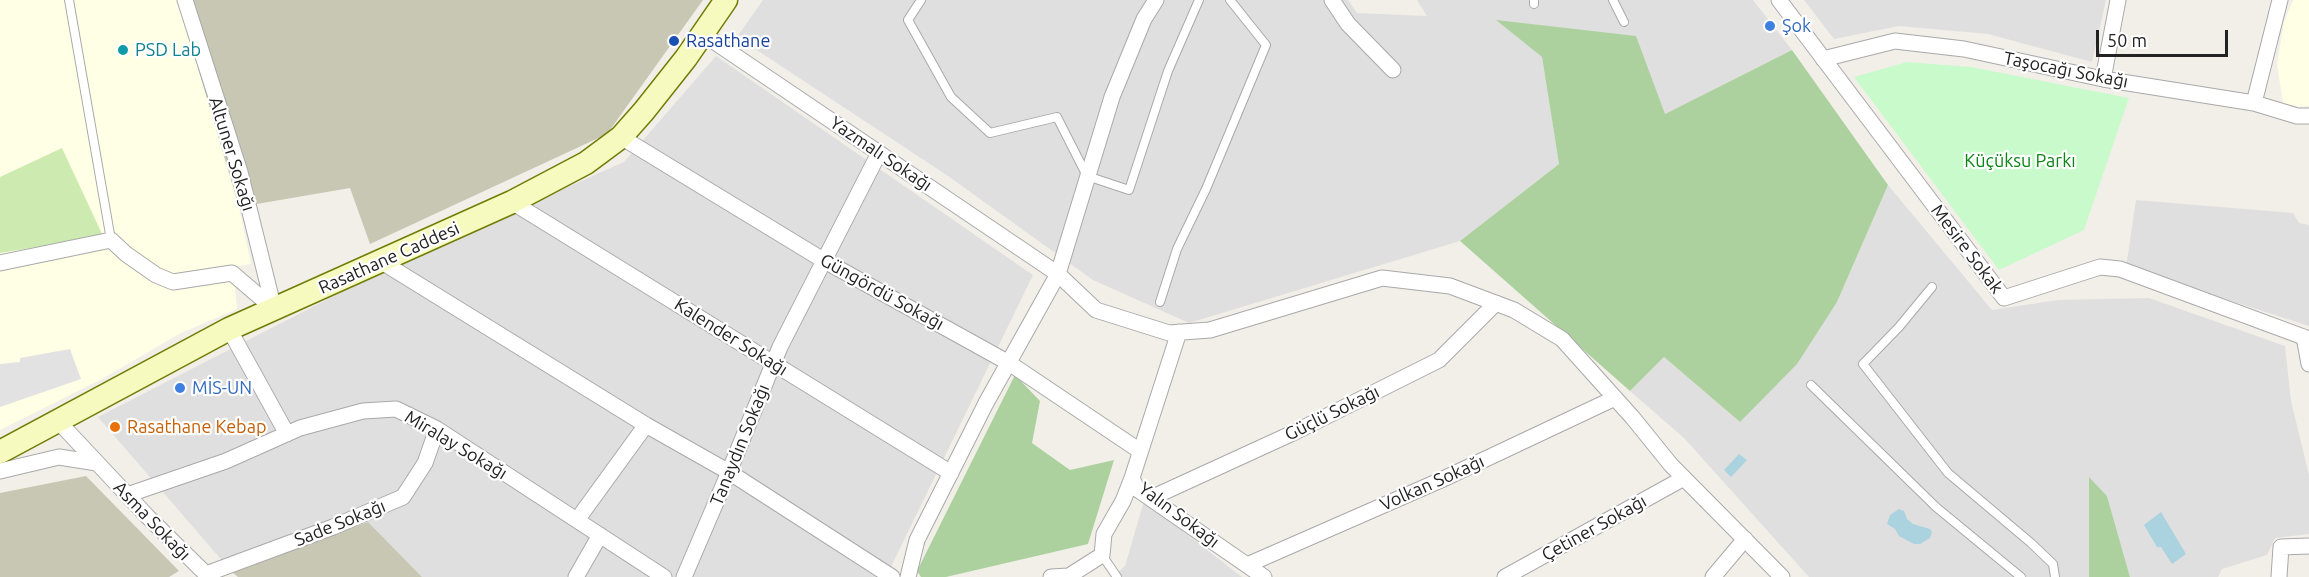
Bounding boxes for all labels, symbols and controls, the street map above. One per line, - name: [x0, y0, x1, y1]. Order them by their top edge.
- place label: Şok: [1782, 15, 1811, 37]
- scale bar: [2099, 18, 2231, 56]
- marker: Şok: [1763, 19, 1777, 33]
- place label: Rasathane: [686, 30, 770, 52]
- text: 50 m: [2107, 30, 2147, 50]
- marker: Rasathane: [667, 34, 681, 48]
- place label: PSD Lab: [135, 39, 201, 61]
- marker: PSD Lab: [116, 43, 130, 57]
- street label: Taşocağı Sokağı: [2002, 47, 2130, 93]
- street label: Altuner Sokağı: [204, 94, 260, 214]
- street label: Yazmalı Sokağı: [826, 112, 936, 196]
- park label: Küçüksu Parkı: [1964, 150, 2076, 172]
- street label: Mesire Sokak: [1926, 200, 2008, 298]
- street label: Rasathane Caddesi: [315, 217, 463, 299]
- street label: Güngördü Sokağı: [816, 249, 948, 335]
- street label: Kalender Sokağı: [670, 294, 792, 380]
- place label: MİS-UN: [192, 377, 252, 399]
- marker: MİS-UN: [173, 381, 187, 395]
- street label: Tanaydın Sokağı: [706, 381, 774, 509]
- street label: Güçlü Sokağı: [1281, 381, 1383, 445]
- street label: Miralay Sokağı: [401, 406, 511, 484]
- place label: Rasathane Kebap: [127, 416, 266, 438]
- marker: Rasathane Kebap: [108, 420, 122, 434]
- street label: Volkan Sokağı: [1377, 450, 1487, 516]
- street label: Asma Sokağı: [109, 477, 195, 565]
- street label: Yalın Sokağı: [1134, 478, 1224, 552]
- street label: Çetiner Sokağı: [1538, 490, 1650, 566]
- street label: Sade Sokağı: [291, 495, 389, 551]

